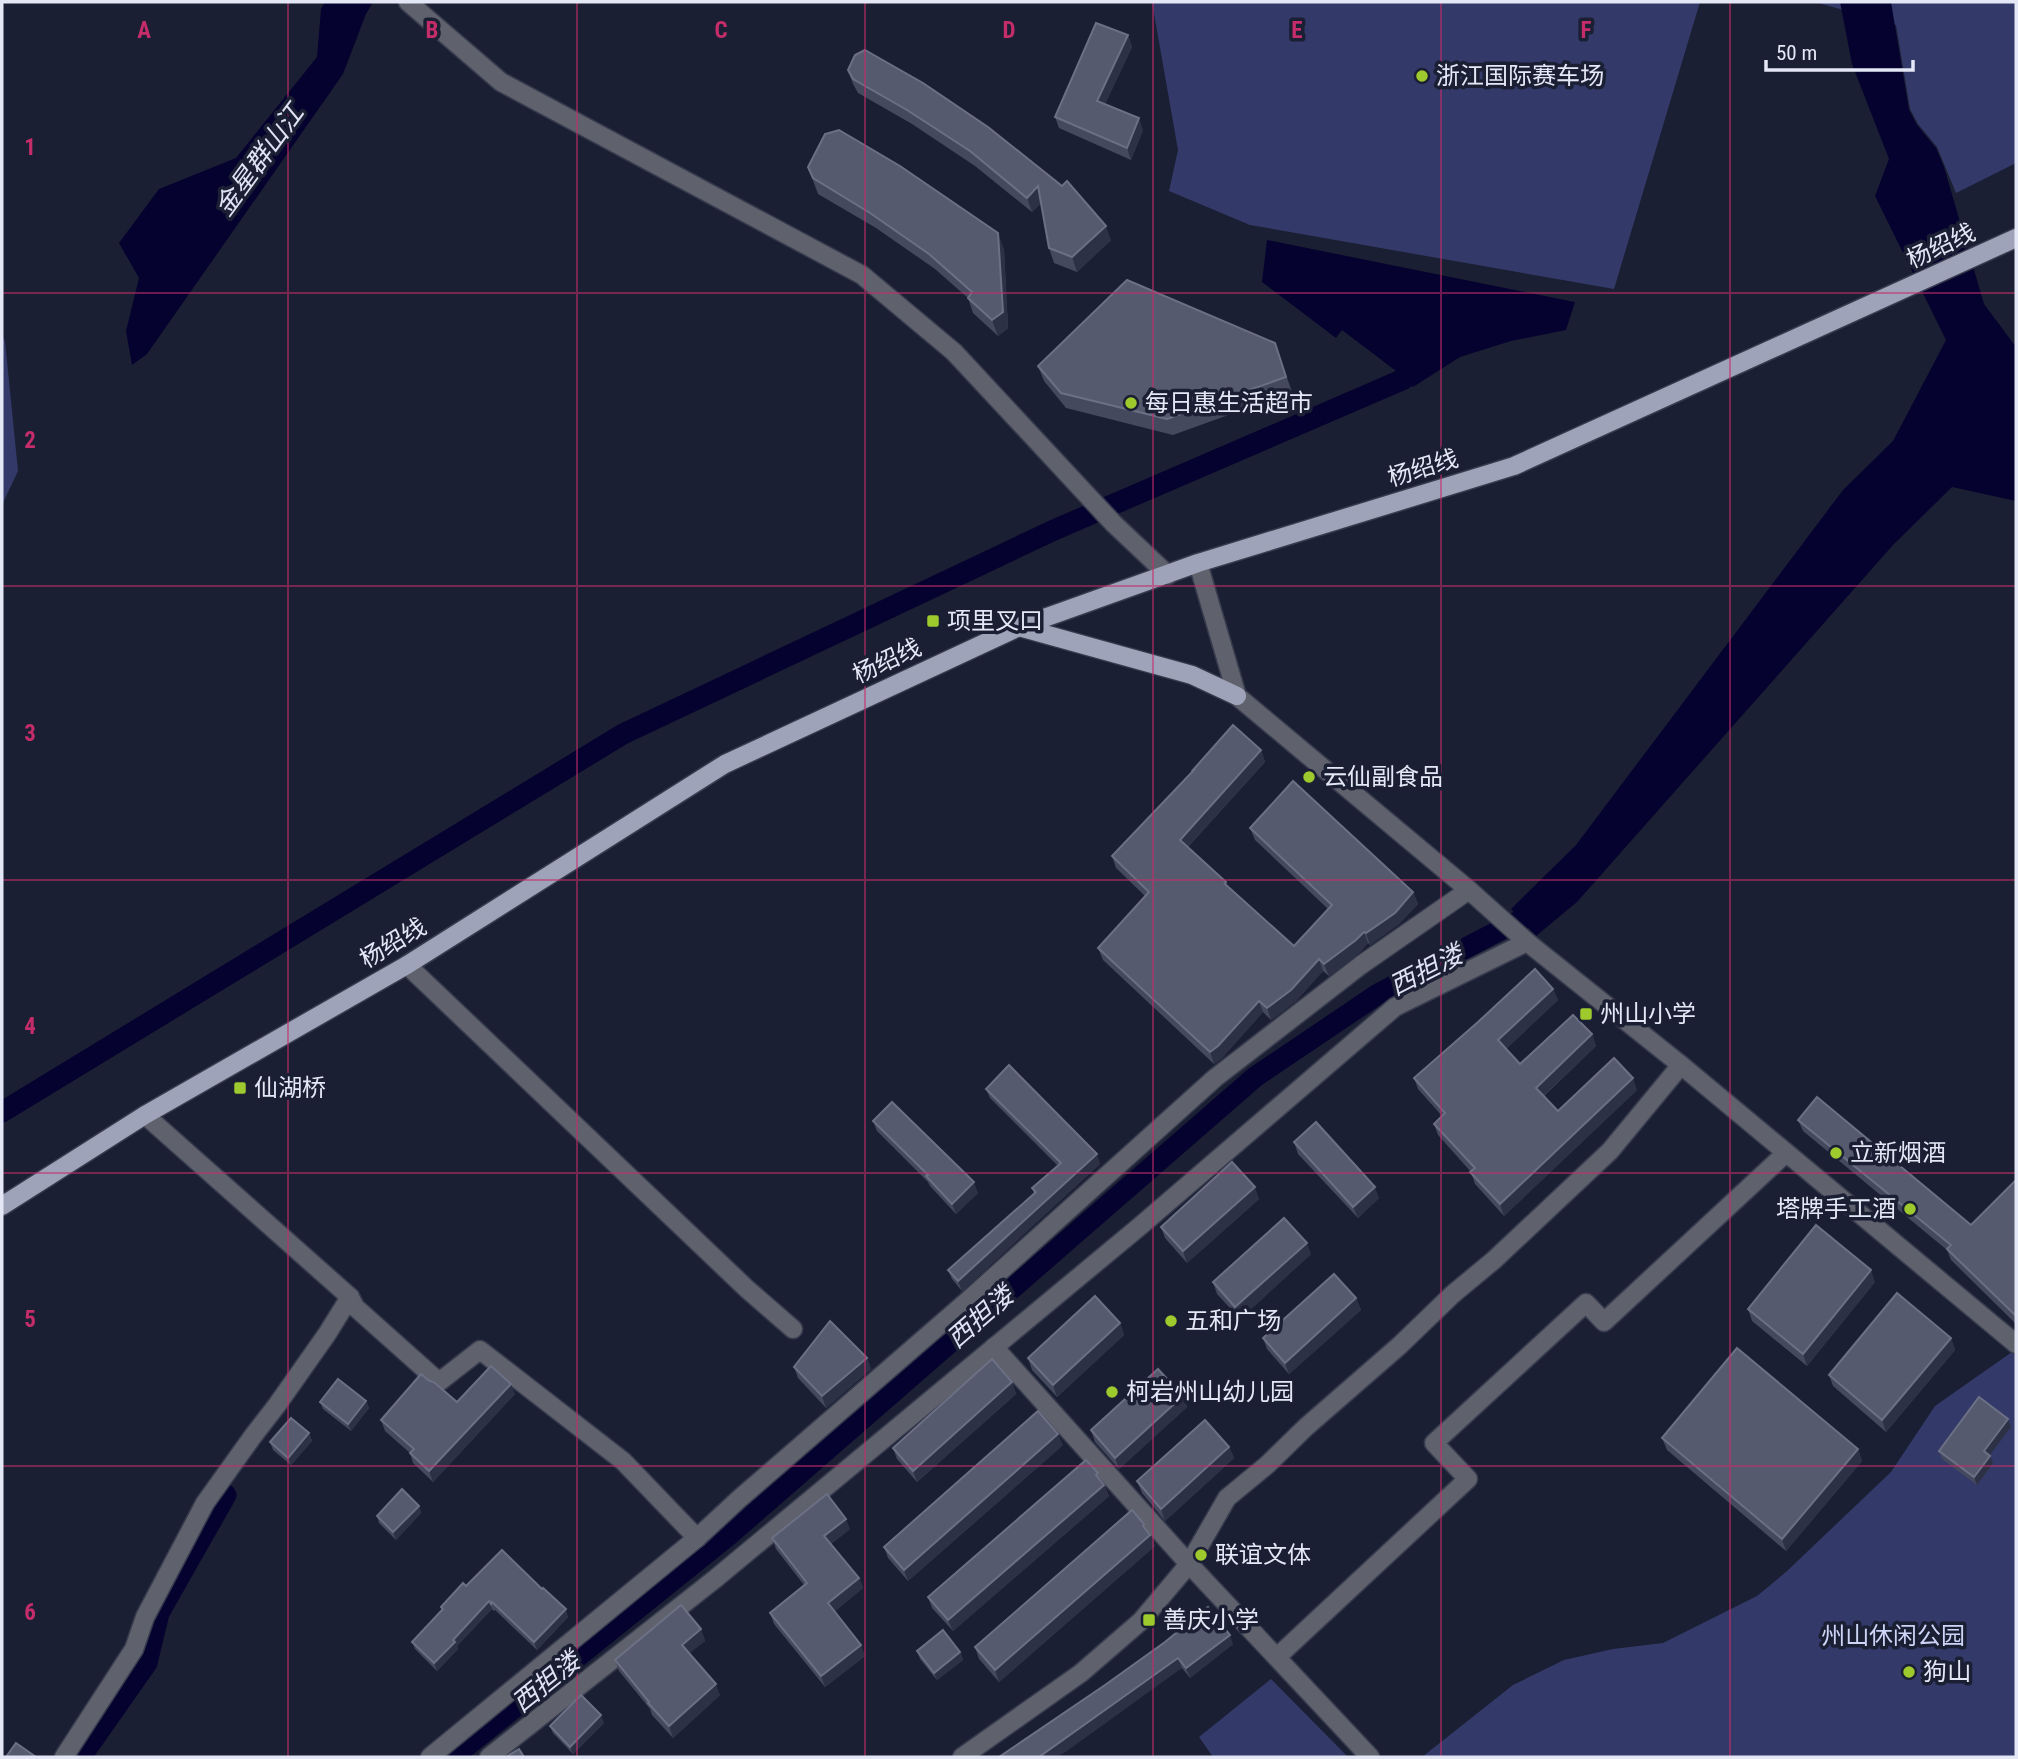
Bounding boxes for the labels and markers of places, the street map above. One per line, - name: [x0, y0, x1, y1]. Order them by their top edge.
- place label: 浙江国际赛车场: [1436, 62, 1604, 90]
- marker: 浙江国际赛车场: [1414, 68, 1430, 84]
- place label: 每日惠生活超市: [1145, 389, 1313, 417]
- marker: 每日惠生活超市: [1123, 395, 1139, 411]
- place label: 项里叉口: [947, 607, 1043, 635]
- marker: 项里叉口: [925, 613, 941, 629]
- place label: 云仙副食品: [1323, 763, 1443, 791]
- marker: 云仙副食品: [1301, 769, 1317, 785]
- place label: 州山小学: [1600, 1000, 1696, 1028]
- marker: 州山小学: [1578, 1006, 1594, 1022]
- place label: 仙湖桥: [254, 1074, 326, 1102]
- marker: 仙湖桥: [232, 1080, 248, 1096]
- place label: 立新烟酒: [1850, 1139, 1946, 1167]
- marker: 立新烟酒: [1828, 1145, 1844, 1161]
- place label: 塔牌手工酒: [1776, 1195, 1896, 1223]
- marker: 塔牌手工酒: [1902, 1201, 1918, 1217]
- place label: 五和广场: [1185, 1307, 1281, 1335]
- marker: 五和广场: [1163, 1313, 1179, 1329]
- place label: 柯岩州山幼儿园: [1126, 1378, 1294, 1406]
- marker: 柯岩州山幼儿园: [1104, 1384, 1120, 1400]
- place label: 联谊文体: [1215, 1541, 1311, 1569]
- marker: 联谊文体: [1193, 1547, 1209, 1563]
- place label: 善庆小学: [1163, 1606, 1259, 1634]
- marker: 善庆小学: [1141, 1612, 1157, 1628]
- place label: 狗山: [1923, 1658, 1971, 1686]
- marker: 狗山: [1901, 1664, 1917, 1680]

